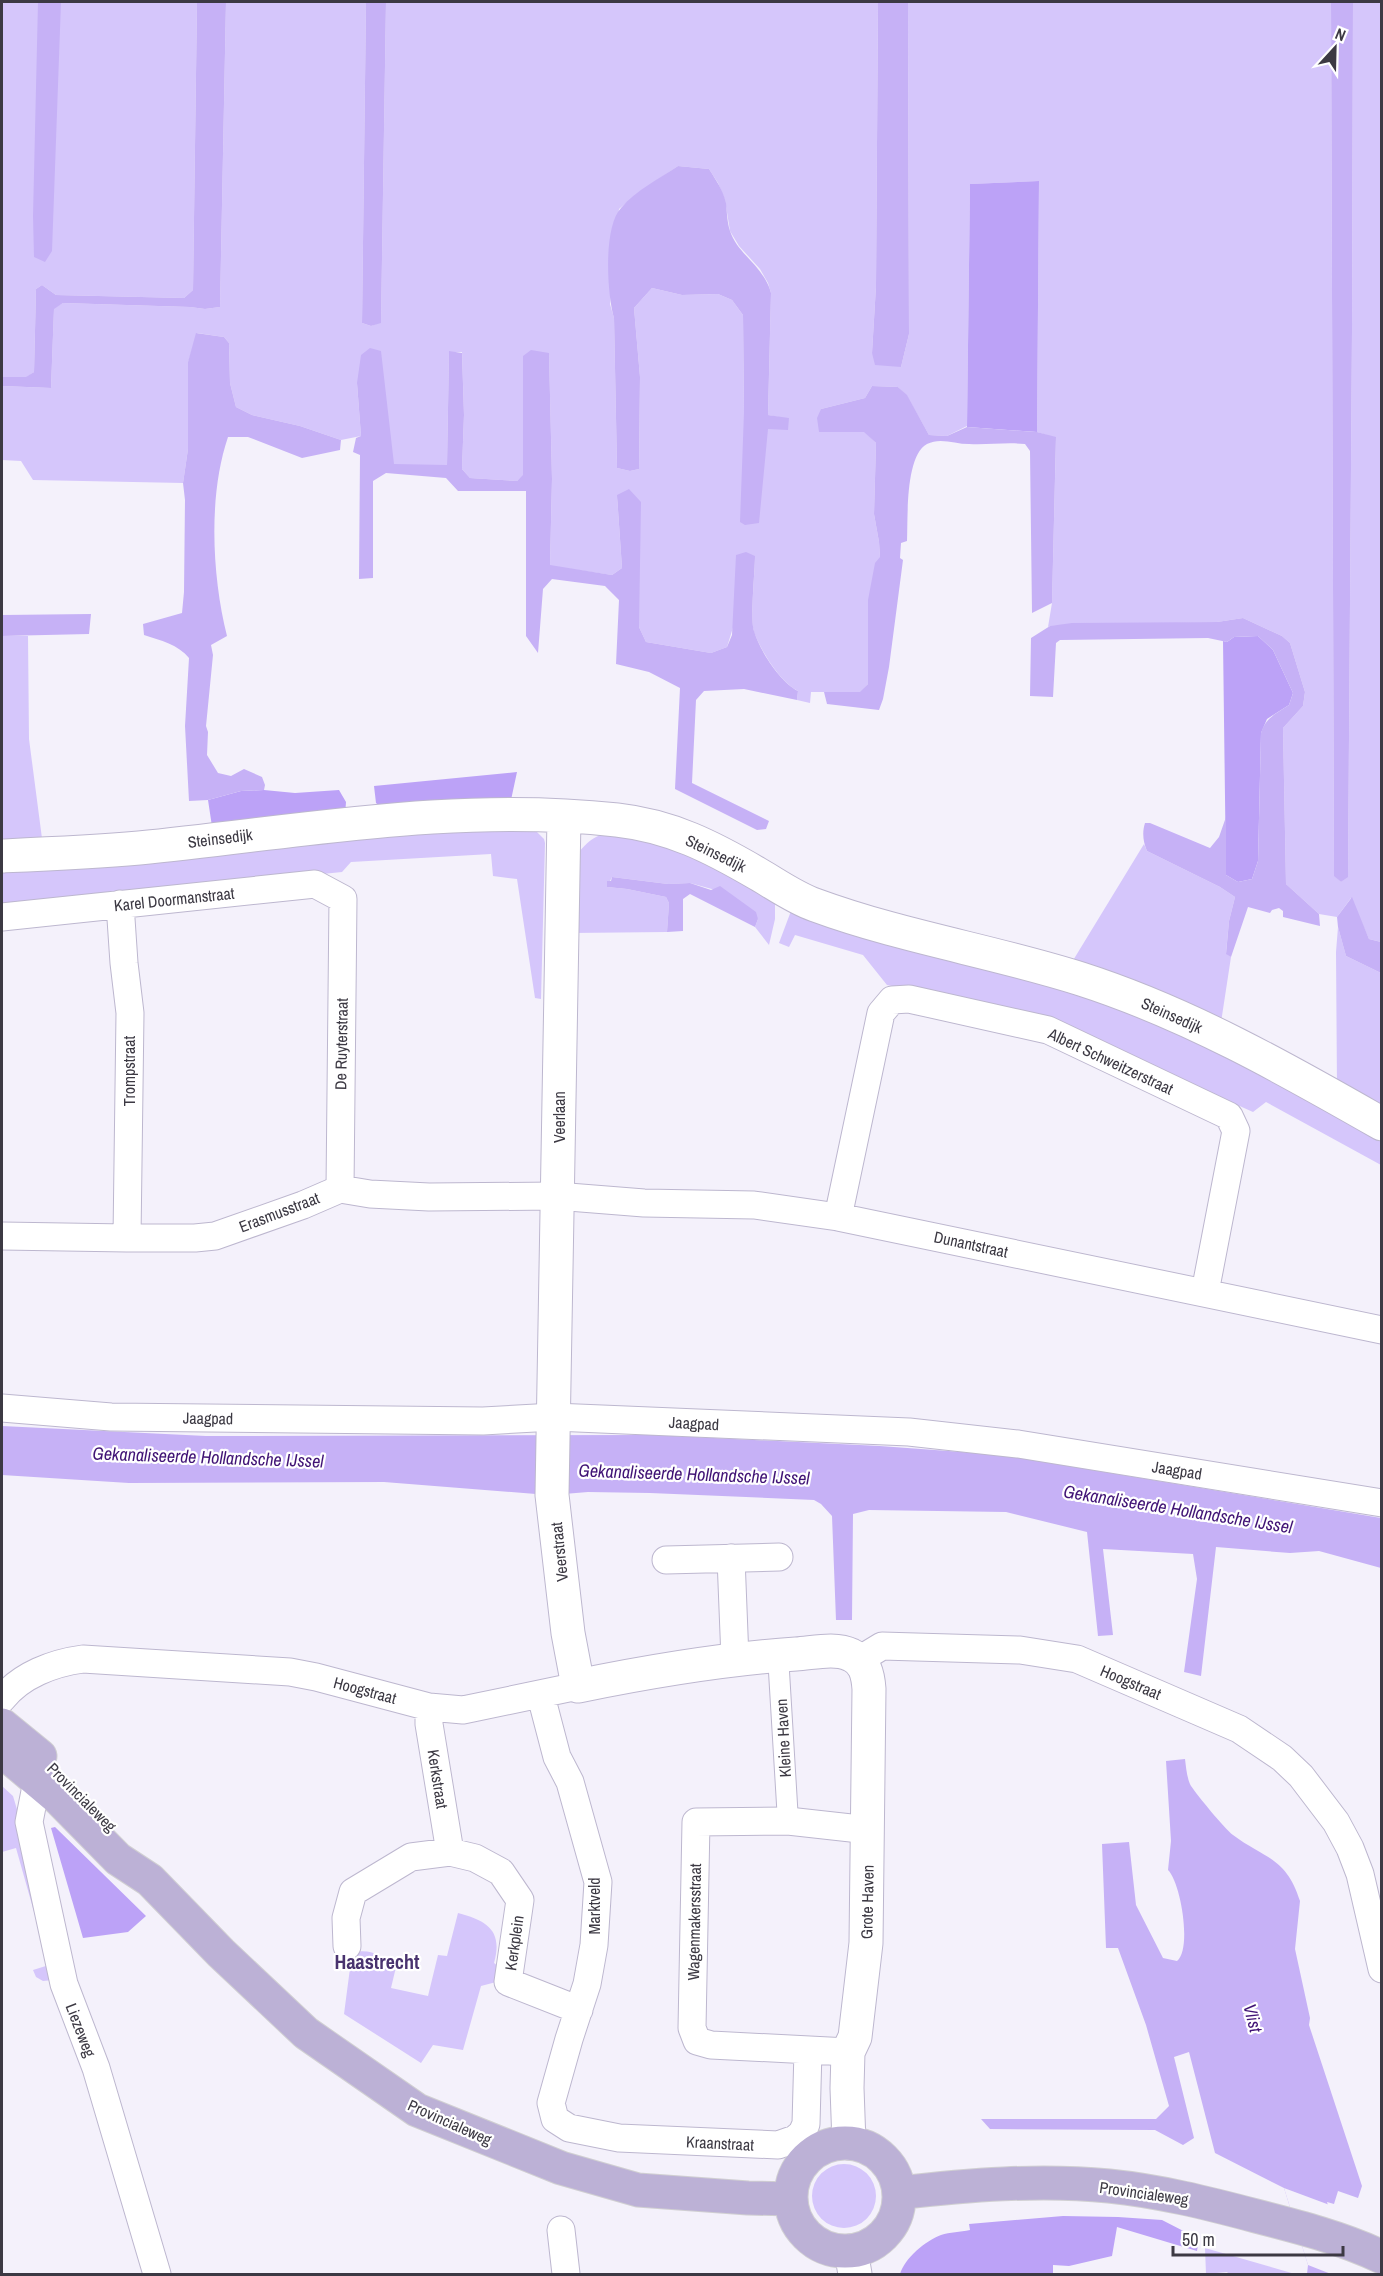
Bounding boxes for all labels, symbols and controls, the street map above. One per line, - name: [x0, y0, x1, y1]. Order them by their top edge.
- north arrow: [1305, 18, 1365, 78]
- text: N: [1332, 22, 1349, 46]
- street label: Steinsedijk: [186, 823, 254, 853]
- street label: Steinsedijk: [682, 829, 750, 877]
- street label: Karel Doormanstraat: [113, 882, 236, 916]
- street label: Steinsedijk: [1138, 992, 1207, 1038]
- street label: De Ruyterstraat: [329, 998, 353, 1090]
- street label: Albert Schweitzerstraat: [1044, 1022, 1177, 1100]
- street label: Trompstraat: [118, 1036, 140, 1106]
- street label: Veerlaan: [548, 1091, 570, 1143]
- street label: Erasmusstraat: [236, 1186, 323, 1237]
- street label: Dunantstraat: [932, 1225, 1010, 1263]
- street label: Jaagpad: [183, 1407, 233, 1429]
- street label: Jaagpad: [668, 1411, 720, 1435]
- water label: Gekanaliseerde Hollandsche IJssel: [92, 1440, 325, 1474]
- street label: Jaagpad: [1150, 1455, 1204, 1485]
- water label: Gekanaliseerde Hollandsche IJssel: [578, 1457, 811, 1491]
- water label: Gekanaliseerde Hollandsche IJssel: [1062, 1479, 1295, 1540]
- street label: Veerstraat: [545, 1521, 573, 1583]
- street label: Hoogstraat: [1097, 1659, 1165, 1705]
- street label: Hoogstraat: [331, 1671, 399, 1709]
- street label: Kleine Haven: [770, 1698, 796, 1778]
- street label: Kerkstraat: [422, 1748, 454, 1811]
- street label: Provincialeweg: [43, 1758, 122, 1837]
- street label: Wagenmakersstraat: [682, 1863, 706, 1981]
- street label: Grote Haven: [855, 1865, 879, 1939]
- street label: Marktveld: [583, 1878, 605, 1934]
- street label: Kerkplein: [499, 1914, 529, 1972]
- district label: Haastrecht: [335, 1948, 420, 1975]
- street label: Liezeweg: [61, 2000, 102, 2061]
- water label: Vlist: [1237, 2001, 1269, 2036]
- street label: Provincialeweg: [405, 2094, 496, 2151]
- street label: Kraanstraat: [686, 2130, 755, 2156]
- street label: Provincialeweg: [1098, 2176, 1191, 2210]
- scale bar: [1173, 2219, 1342, 2257]
- text: 50 m: [1182, 2227, 1215, 2252]

